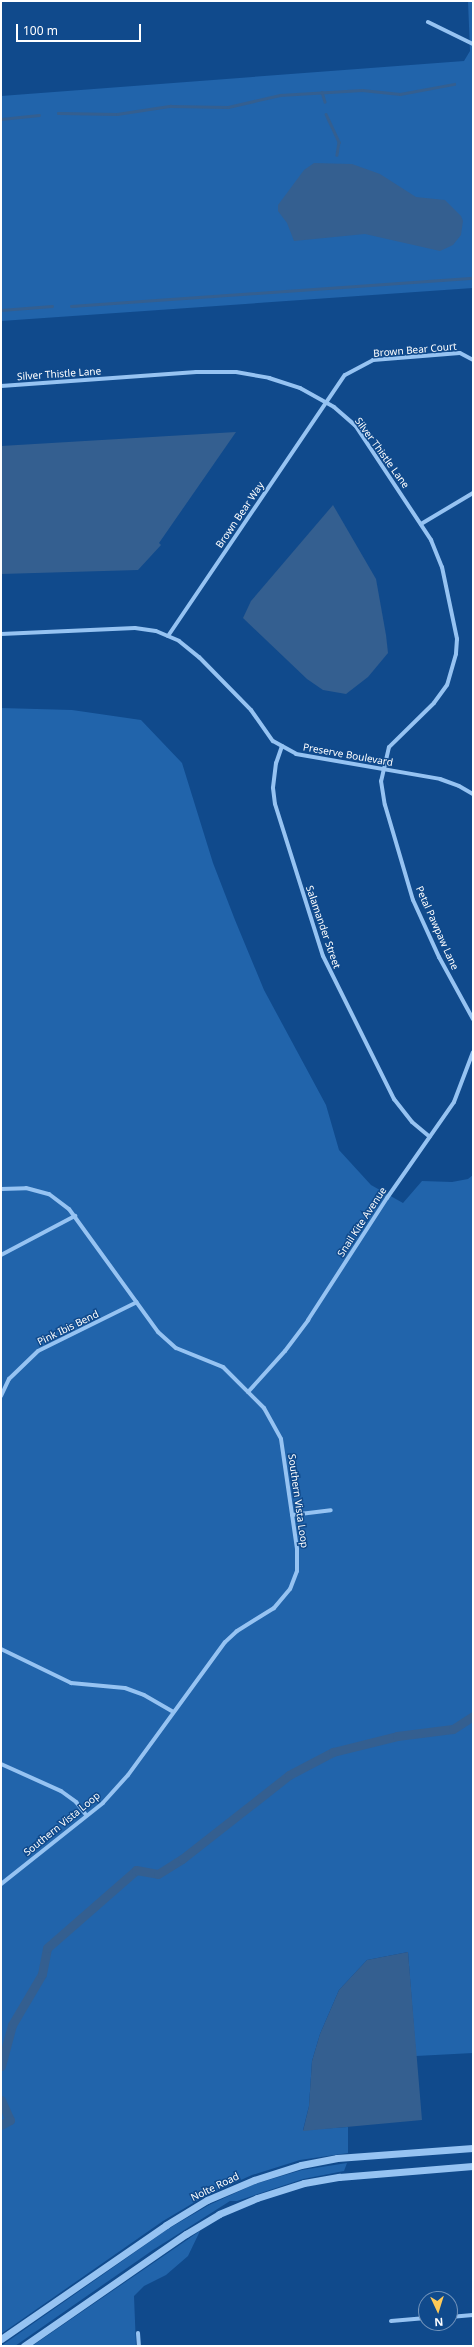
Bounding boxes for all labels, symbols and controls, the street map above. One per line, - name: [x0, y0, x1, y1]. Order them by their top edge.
- scale bar: [18, 16, 143, 42]
- text: 100 m: [23, 22, 58, 39]
- street label: Brown Bear Court: [373, 340, 457, 360]
- street label: Silver Thistle Lane: [17, 365, 101, 383]
- street label: Silver Thistle Lane: [352, 415, 412, 491]
- street label: Brown Bear Way: [213, 480, 267, 550]
- street label: Preserve Boulevard: [302, 741, 394, 769]
- street label: Salamander Street: [303, 884, 343, 970]
- street label: Petal Pawpaw Lane: [413, 884, 461, 972]
- street label: Snail Kite Avenue: [335, 1185, 389, 1259]
- street label: Pink Ibis Bend: [35, 1308, 101, 1348]
- street label: Southern Vista Loop: [285, 1453, 311, 1549]
- street label: Southern Vista Loop: [21, 1790, 103, 1858]
- street label: Nolte Road: [189, 2170, 241, 2204]
- north arrow: [418, 2291, 458, 2331]
- text: N: [434, 2315, 444, 2330]

